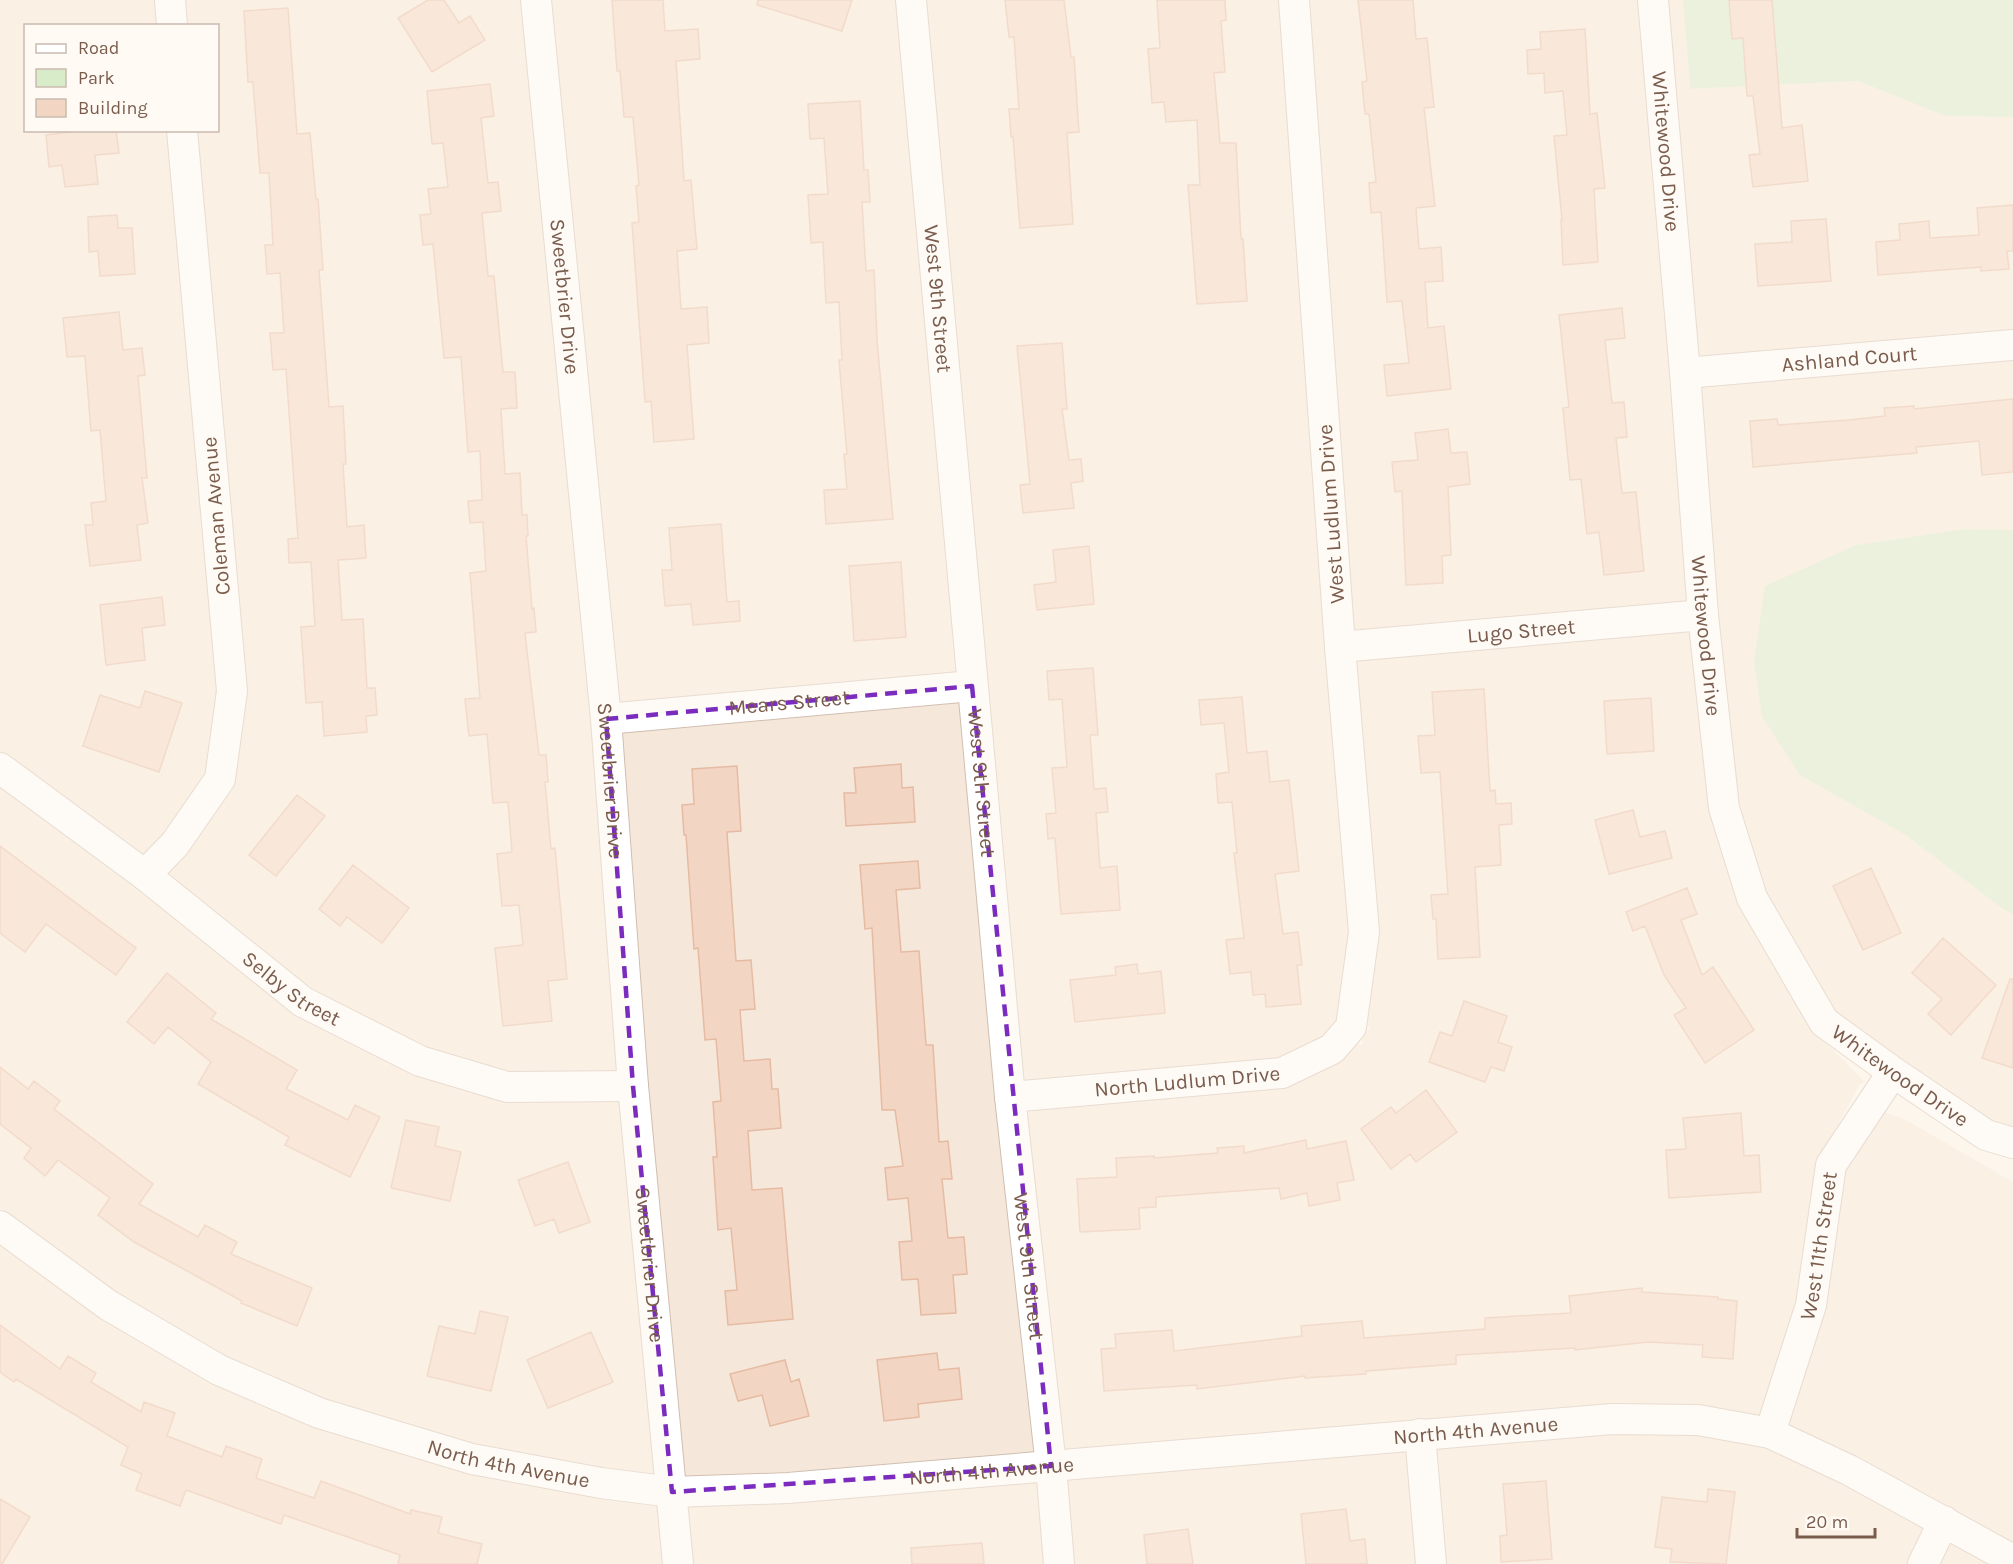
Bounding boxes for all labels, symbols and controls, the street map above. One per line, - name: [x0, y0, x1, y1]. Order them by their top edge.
- legend: [24, 24, 219, 132]
- text: Road: [78, 37, 119, 59]
- text: Park: [78, 67, 115, 89]
- street label: Whitewood Drive: [1647, 70, 1685, 233]
- text: Building: [78, 97, 148, 119]
- street label: Sweetbrier Drive: [545, 218, 584, 376]
- street label: West 9th Street: [919, 224, 957, 374]
- street label: Ashland Court: [1781, 341, 1918, 377]
- street label: West Ludlum Drive: [1313, 423, 1349, 605]
- street label: Coleman Avenue: [197, 436, 235, 596]
- street label: Whitewood Drive: [1687, 555, 1726, 717]
- street label: Lugo Street: [1466, 614, 1577, 648]
- street label: Mears Street: [728, 685, 851, 720]
- street label: Sweetbrier Drive: [592, 701, 628, 859]
- street label: West 9th Street: [963, 708, 1000, 858]
- street label: Selby Street: [238, 946, 344, 1031]
- street label: Whitewood Drive: [1827, 1020, 1973, 1132]
- street label: North Ludlum Drive: [1093, 1061, 1281, 1102]
- street label: West 11th Street: [1795, 1170, 1842, 1323]
- street label: Sweetbrier Drive: [631, 1186, 669, 1344]
- street label: West 9th Street: [1009, 1191, 1049, 1342]
- street label: North 4th Avenue: [1392, 1412, 1559, 1449]
- street label: North 4th Avenue: [425, 1434, 592, 1493]
- street label: North 4th Avenue: [908, 1452, 1075, 1490]
- scale bar: [1797, 1501, 1875, 1539]
- text: 20 m: [1806, 1511, 1848, 1533]

